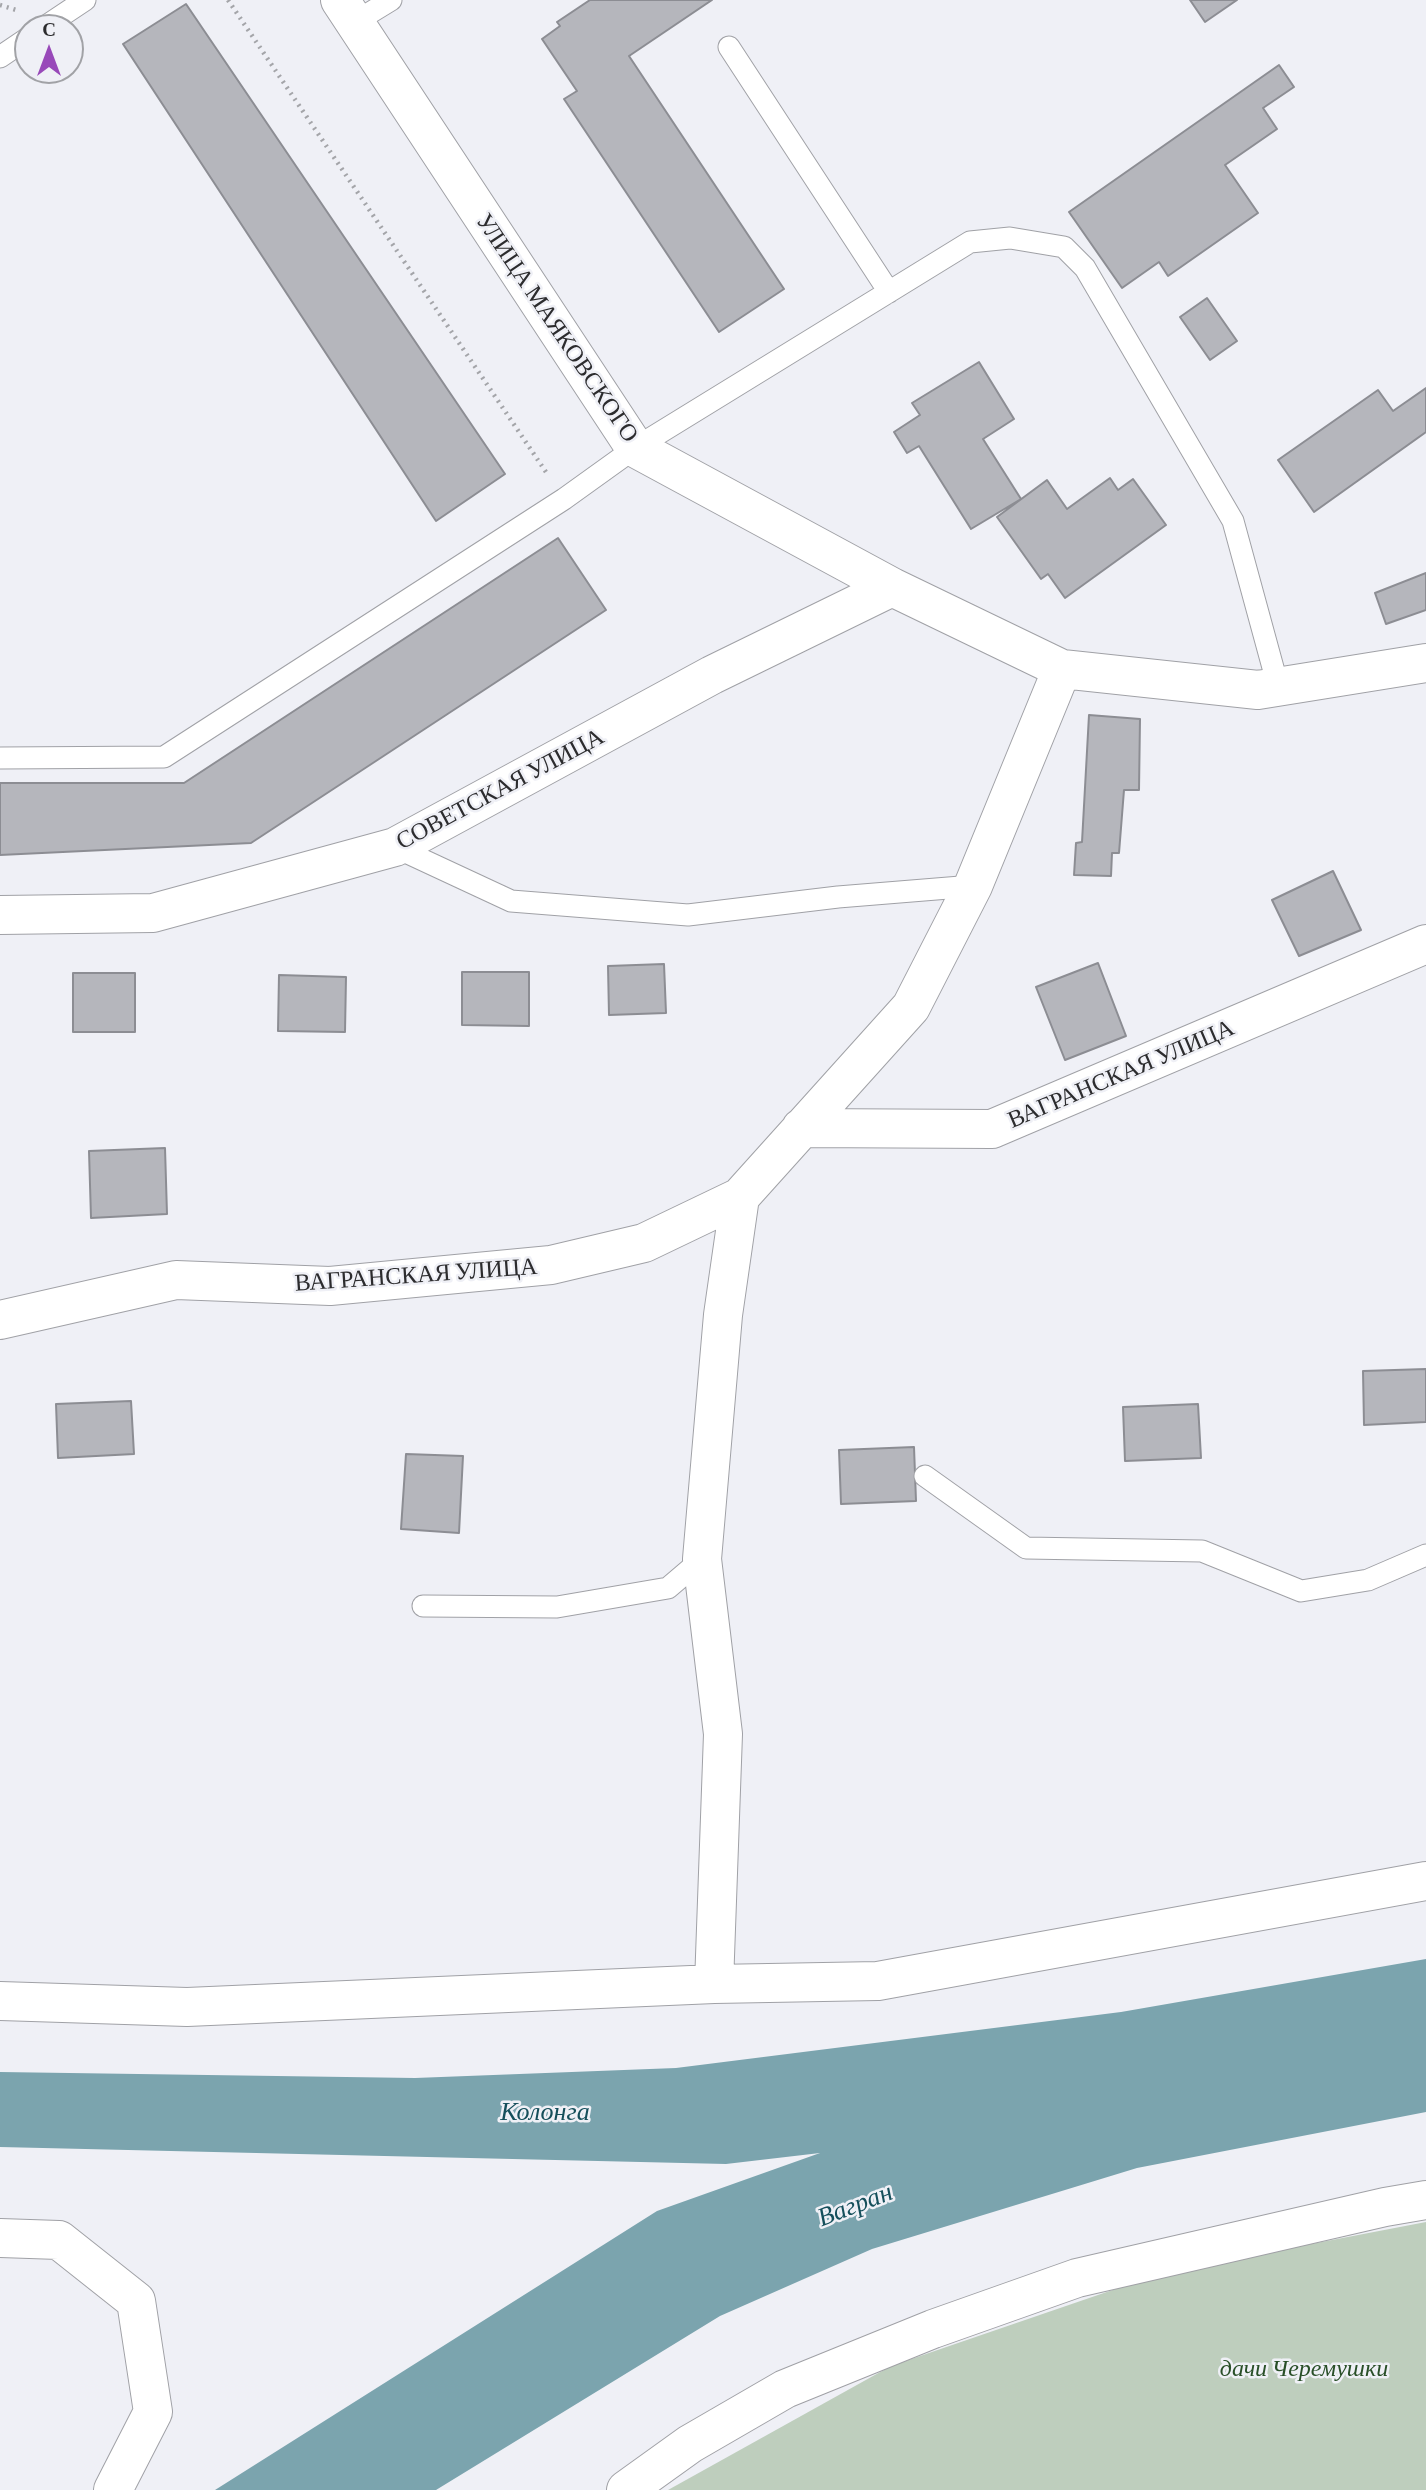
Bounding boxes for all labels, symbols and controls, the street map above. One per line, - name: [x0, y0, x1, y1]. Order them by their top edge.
- north arrow: [14, 14, 84, 84]
- text: С: [42, 19, 56, 40]
- street label: УЛИЦА МАЯКОВСКОГО: [470, 208, 644, 448]
- street label: СОВЕТСКАЯ УЛИЦА: [391, 722, 609, 856]
- street label: ВАГРАНСКАЯ УЛИЦА: [1004, 1013, 1238, 1135]
- street label: ВАГРАНСКАЯ УЛИЦА: [294, 1252, 538, 1298]
- water label: Колонга: [500, 2096, 590, 2128]
- water label: Вагран: [813, 2176, 897, 2234]
- park label: дачи Черемушки: [1220, 2355, 1388, 2383]

